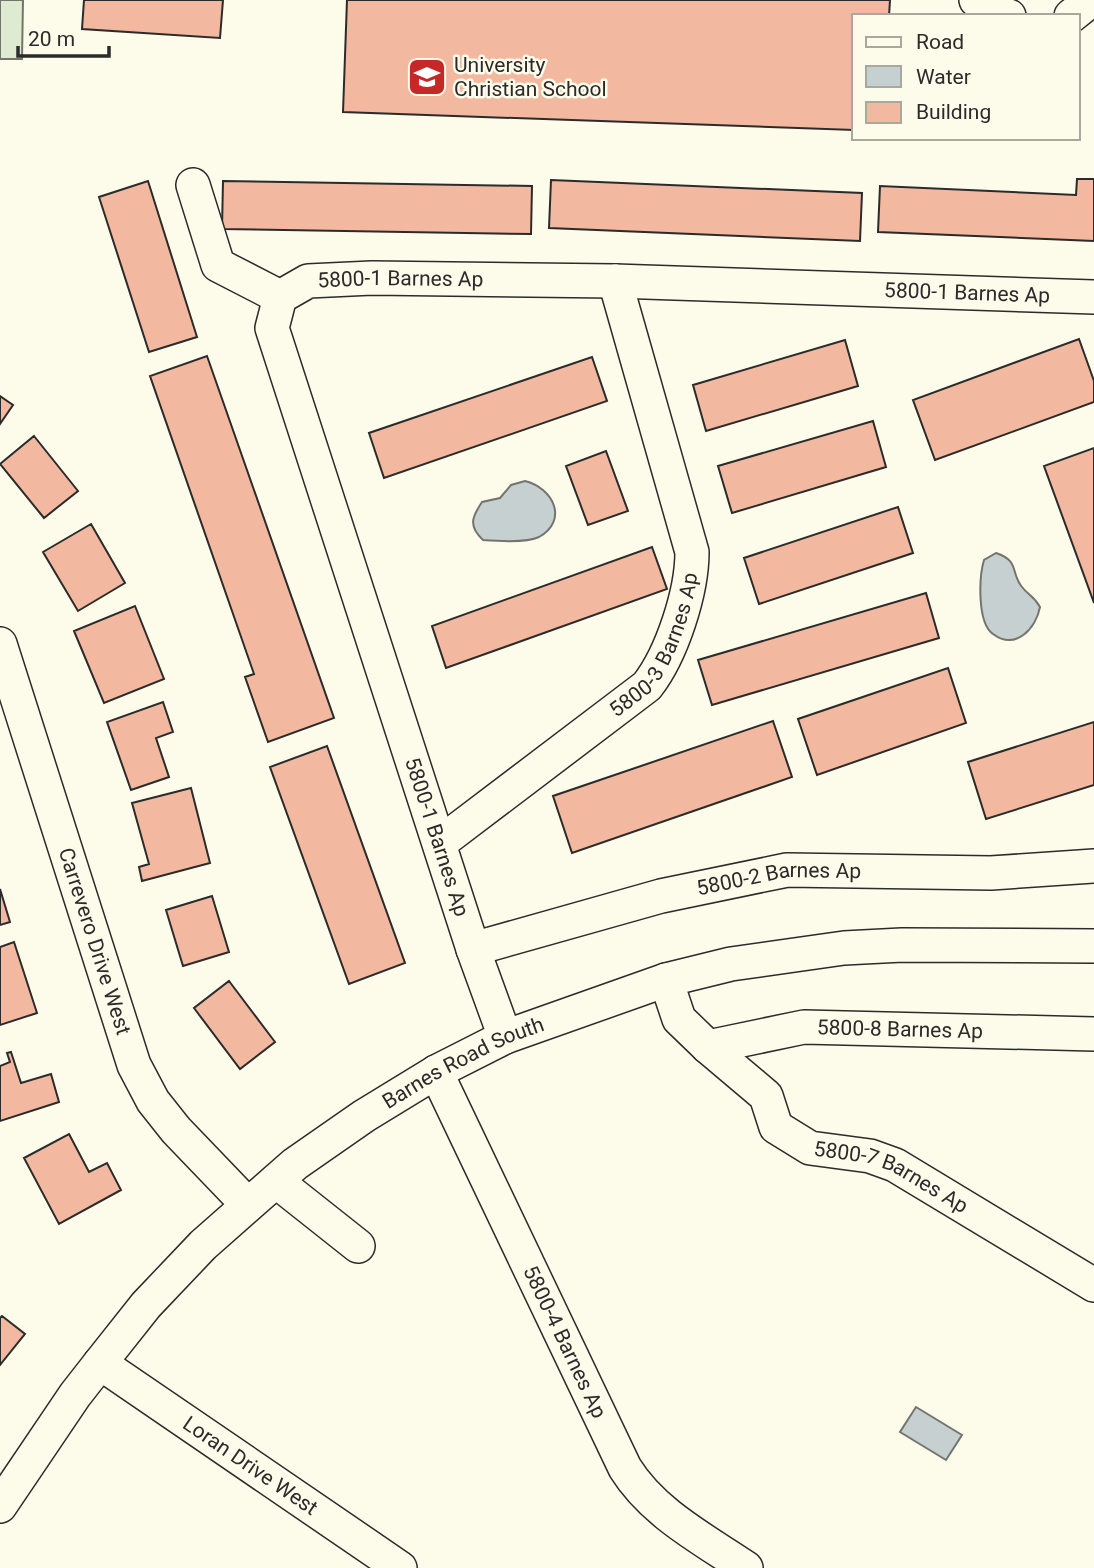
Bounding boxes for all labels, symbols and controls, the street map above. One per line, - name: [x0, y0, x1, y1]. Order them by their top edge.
- scale bar: [18, 14, 108, 58]
- legend: [852, 14, 1080, 140]
- text: 20 m: [28, 27, 75, 51]
- text: Road: [916, 30, 964, 54]
- place label: University Christian School: [454, 53, 607, 101]
- school or university icon: University Christian School: [406, 56, 448, 98]
- text: Water: [916, 65, 971, 89]
- text: Building: [916, 100, 991, 124]
- street label: 5800-1 Barnes Ap: [317, 266, 483, 293]
- street label: 5800-1 Barnes Ap: [884, 278, 1050, 308]
- street label: 5800-3 Barnes Ap: [605, 571, 702, 722]
- street label: 5800-1 Barnes Ap: [400, 754, 474, 920]
- street label: Carrevero Drive West: [54, 845, 136, 1038]
- street label: 5800-2 Barnes Ap: [694, 858, 861, 900]
- street label: Barnes Road South: [378, 1012, 547, 1114]
- street label: 5800-8 Barnes Ap: [817, 1015, 983, 1043]
- street label: 5800-7 Barnes Ap: [812, 1137, 972, 1218]
- street label: 5800-4 Barnes Ap: [518, 1262, 611, 1422]
- street label: Loran Drive West: [178, 1411, 322, 1520]

